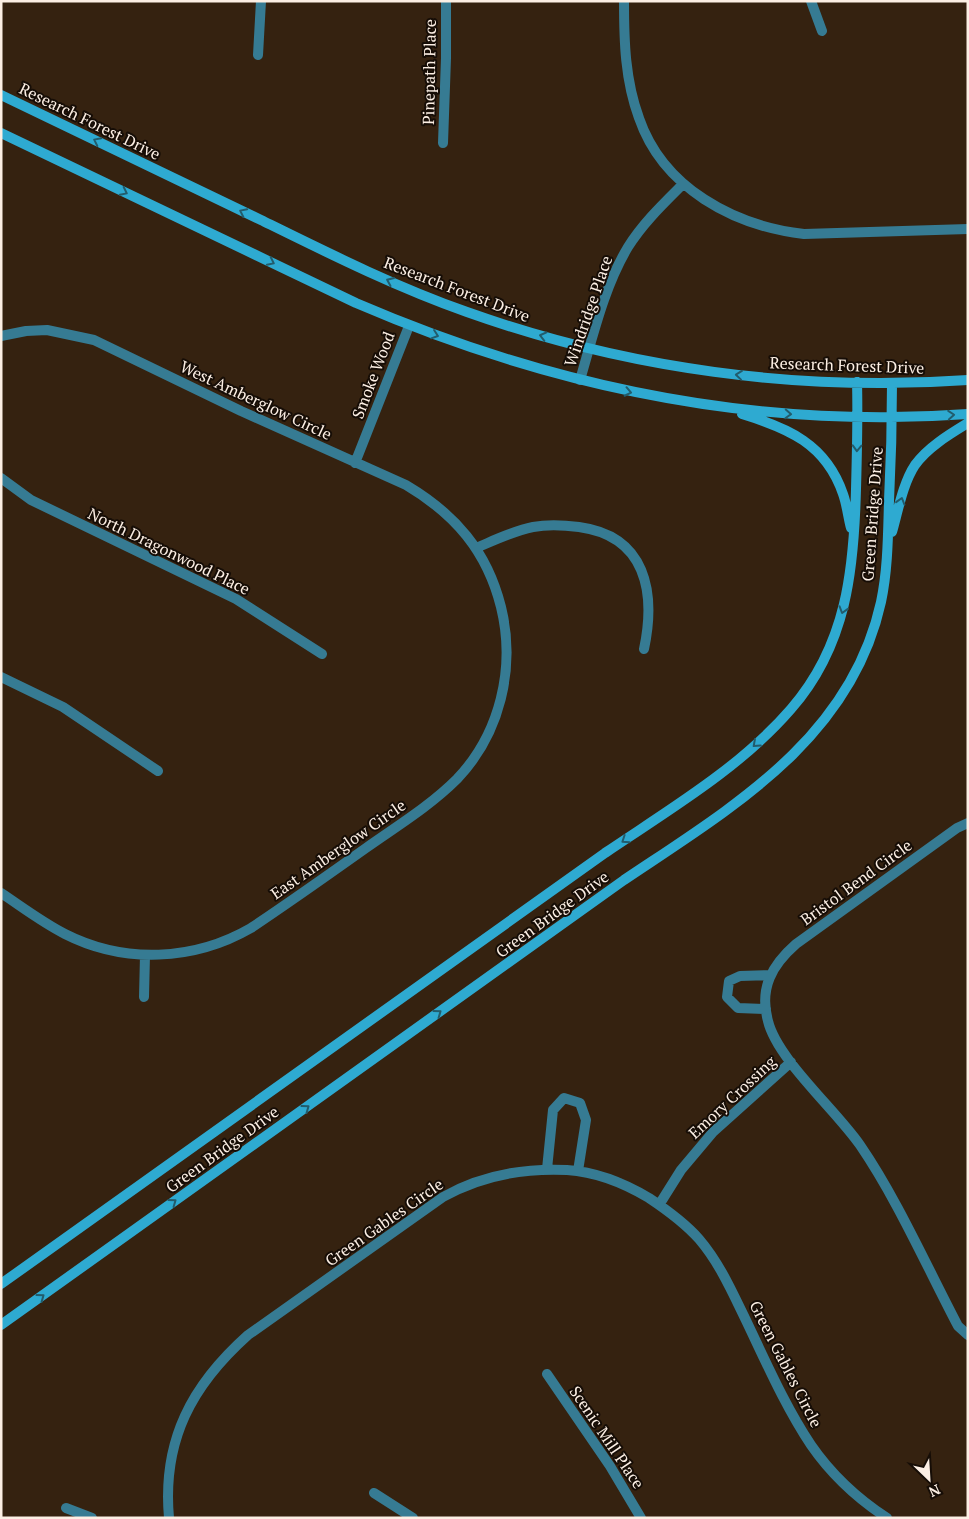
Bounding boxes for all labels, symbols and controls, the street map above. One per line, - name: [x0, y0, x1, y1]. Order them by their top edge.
- street label: Pinepath Place: [417, 19, 441, 125]
- street label: Research Forest Drive: [16, 77, 164, 165]
- one-way arrow: [93, 137, 102, 147]
- one-way arrow: [119, 186, 128, 196]
- one-way arrow: [239, 207, 248, 218]
- street label: Research Forest Drive: [381, 251, 533, 327]
- street label: Windridge Place: [559, 253, 617, 369]
- one-way arrow: [265, 256, 274, 266]
- one-way arrow: [386, 276, 395, 287]
- street label: Smoke Wood: [346, 328, 400, 422]
- one-way arrow: [430, 329, 439, 339]
- one-way arrow: [539, 331, 547, 341]
- street label: Research Forest Drive: [769, 351, 925, 379]
- street label: West Amberglow Circle: [177, 355, 335, 445]
- one-way arrow: [735, 370, 743, 381]
- one-way arrow: [623, 386, 632, 396]
- one-way arrow: [785, 408, 793, 419]
- one-way arrow: [947, 410, 955, 421]
- one-way arrow: [852, 445, 863, 453]
- street label: Green Bridge Drive: [856, 446, 888, 582]
- one-way arrow: [896, 497, 906, 505]
- street label: North Dragonwood Place: [84, 502, 254, 600]
- one-way arrow: [839, 605, 849, 613]
- one-way arrow: [753, 738, 762, 747]
- street label: East Amberglow Circle: [266, 794, 410, 904]
- one-way arrow: [621, 833, 630, 843]
- street label: Bristol Bend Circle: [796, 834, 916, 930]
- street label: Green Bridge Drive: [491, 865, 613, 963]
- one-way arrow: [432, 1010, 442, 1019]
- street label: Emory Crossing: [683, 1050, 781, 1143]
- street label: Green Bridge Drive: [161, 1100, 283, 1198]
- one-way arrow: [300, 1105, 310, 1114]
- street label: Green Gables Circle: [320, 1173, 448, 1271]
- one-way arrow: [168, 1199, 177, 1208]
- one-way arrow: [35, 1294, 45, 1303]
- street label: Green Gables Circle: [744, 1297, 828, 1431]
- street label: Scenic Mill Place: [565, 1381, 649, 1493]
- north arrow: [904, 1454, 954, 1504]
- text: N: [926, 1480, 944, 1502]

